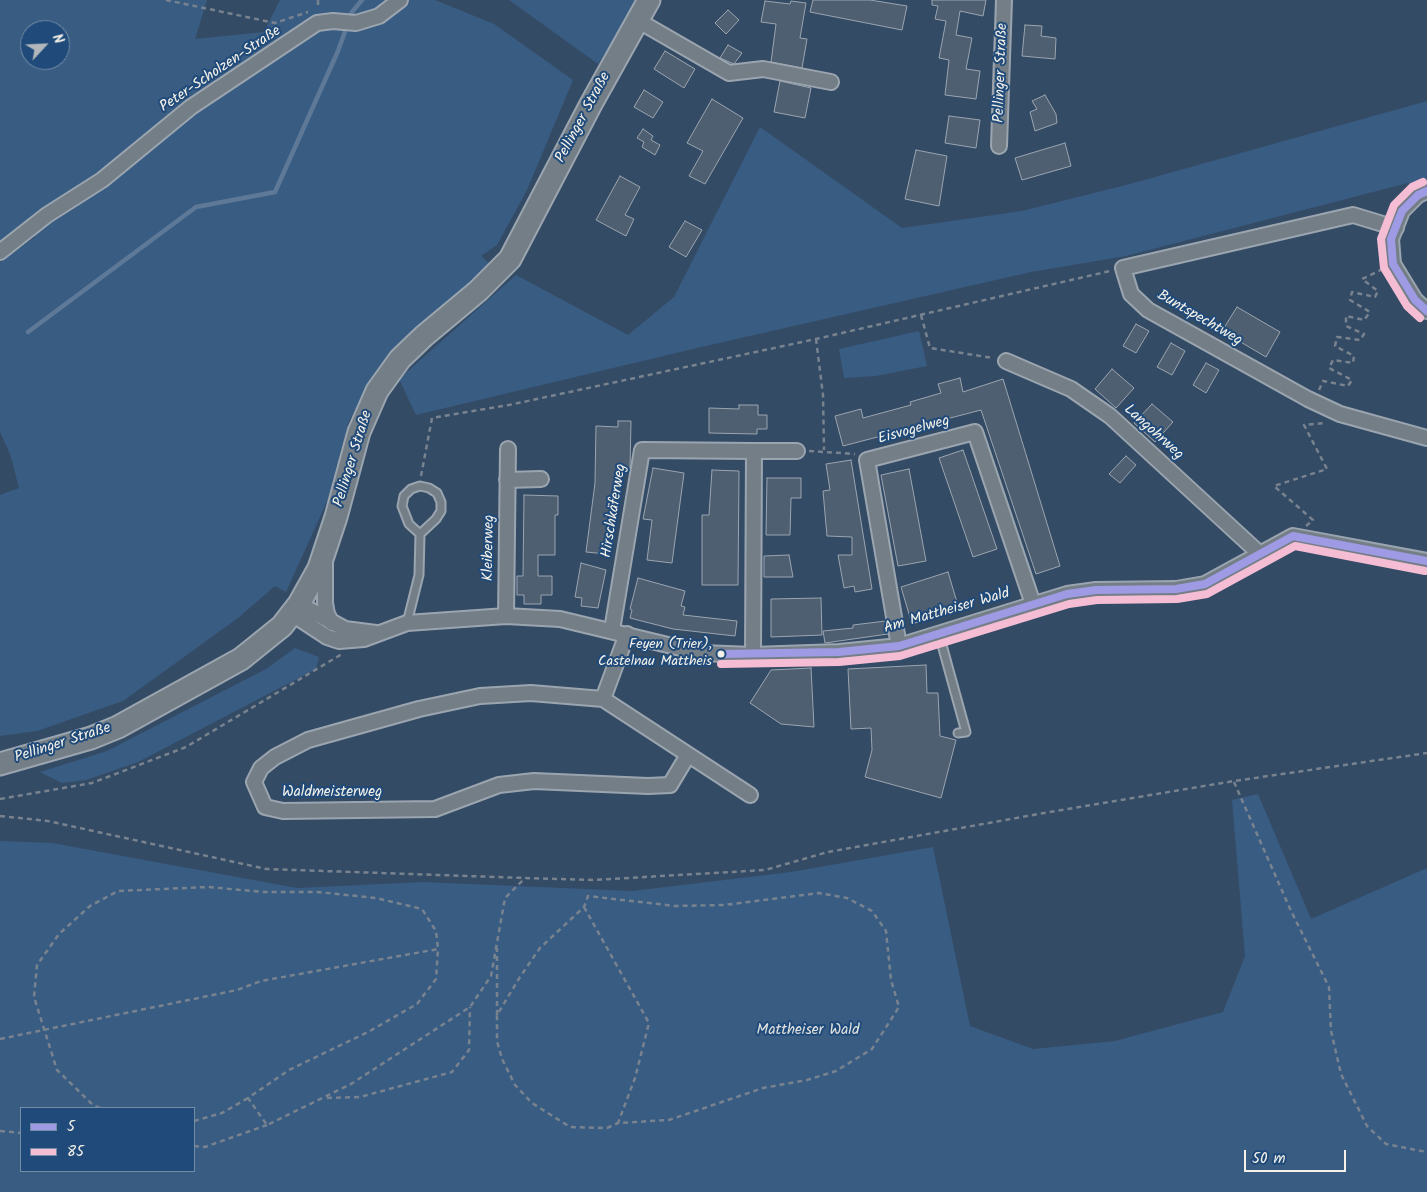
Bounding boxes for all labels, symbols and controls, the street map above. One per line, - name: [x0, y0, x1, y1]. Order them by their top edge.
- north arrow: [20, 20, 70, 70]
- street label: Peter-Scholzen-Straße: [157, 23, 285, 117]
- street label: Pellinger Straße: [991, 23, 1013, 123]
- text: N: [46, 30, 70, 48]
- street label: Pellinger Straße: [553, 70, 615, 166]
- street label: Buntspechtweg: [1153, 287, 1245, 351]
- street label: Langohrweg: [1119, 402, 1187, 464]
- street label: Pellinger Straße: [331, 409, 377, 509]
- street label: Eisvogelweg: [876, 413, 952, 449]
- street label: Hirschkäferweg: [599, 463, 631, 559]
- street label: Kleiberweg: [480, 515, 500, 581]
- street label: Am Mattheiser Wald: [882, 585, 1012, 639]
- place label: Feyen (Trier), Castelnau Mattheis: [598, 638, 712, 670]
- marker: Feyen (Trier), Castelnau Mattheis: [716, 649, 726, 659]
- street label: Pellinger Straße: [13, 720, 113, 768]
- street label: Waldmeisterweg: [282, 784, 382, 802]
- park label: Mattheiser Wald: [757, 1022, 859, 1040]
- legend: [20, 1107, 195, 1172]
- text: 5: [67, 1115, 75, 1139]
- text: 85: [67, 1140, 84, 1164]
- scale bar: [1247, 1140, 1350, 1172]
- text: 50 m: [1252, 1147, 1286, 1171]

